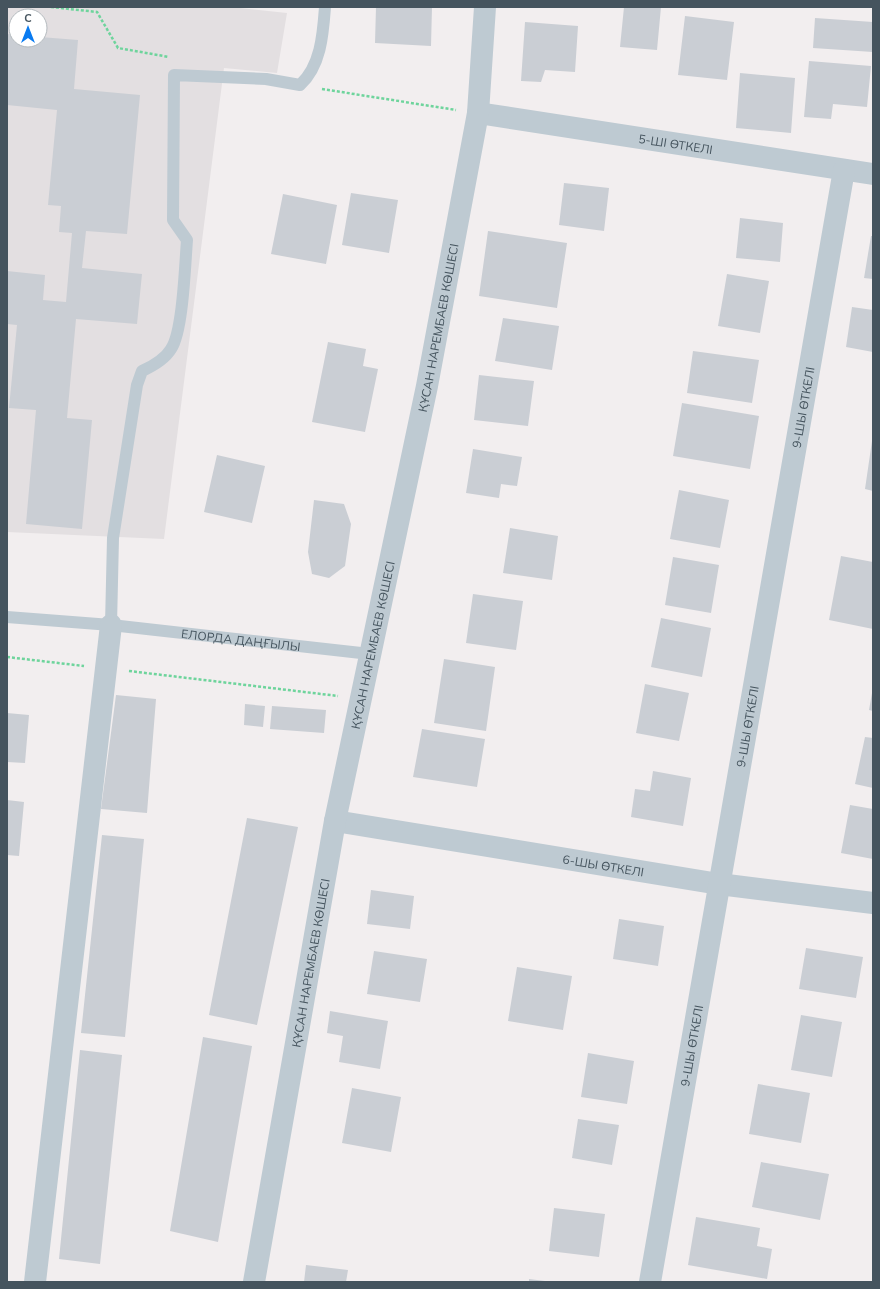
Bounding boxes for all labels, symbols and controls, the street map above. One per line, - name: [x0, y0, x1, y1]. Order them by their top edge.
- north arrow: [8, 8, 48, 48]
- text: С: [24, 11, 32, 25]
- street label: 5-ШІ ӨТКЕЛІ: [638, 130, 714, 157]
- street label: ҚҰСАН НАРЕМБАЕВ КӨШЕСІ: [414, 242, 461, 413]
- street label: 9-ШЫ ӨТКЕЛІ: [788, 365, 817, 449]
- street label: ҚҰСАН НАРЕМБАЕВ КӨШЕСІ: [347, 560, 397, 730]
- street label: ЕЛОРДА ДАҢҒЫЛЫ: [181, 625, 301, 654]
- street label: 9-ШЫ ӨТКЕЛІ: [732, 685, 761, 768]
- street label: 6-ШЫ ӨТКЕЛІ: [562, 851, 645, 879]
- street label: ҚҰСАН НАРЕМБАЕВ КӨШЕСІ: [288, 877, 332, 1048]
- street label: 9-ШЫ ӨТКЕЛІ: [677, 1004, 706, 1087]

